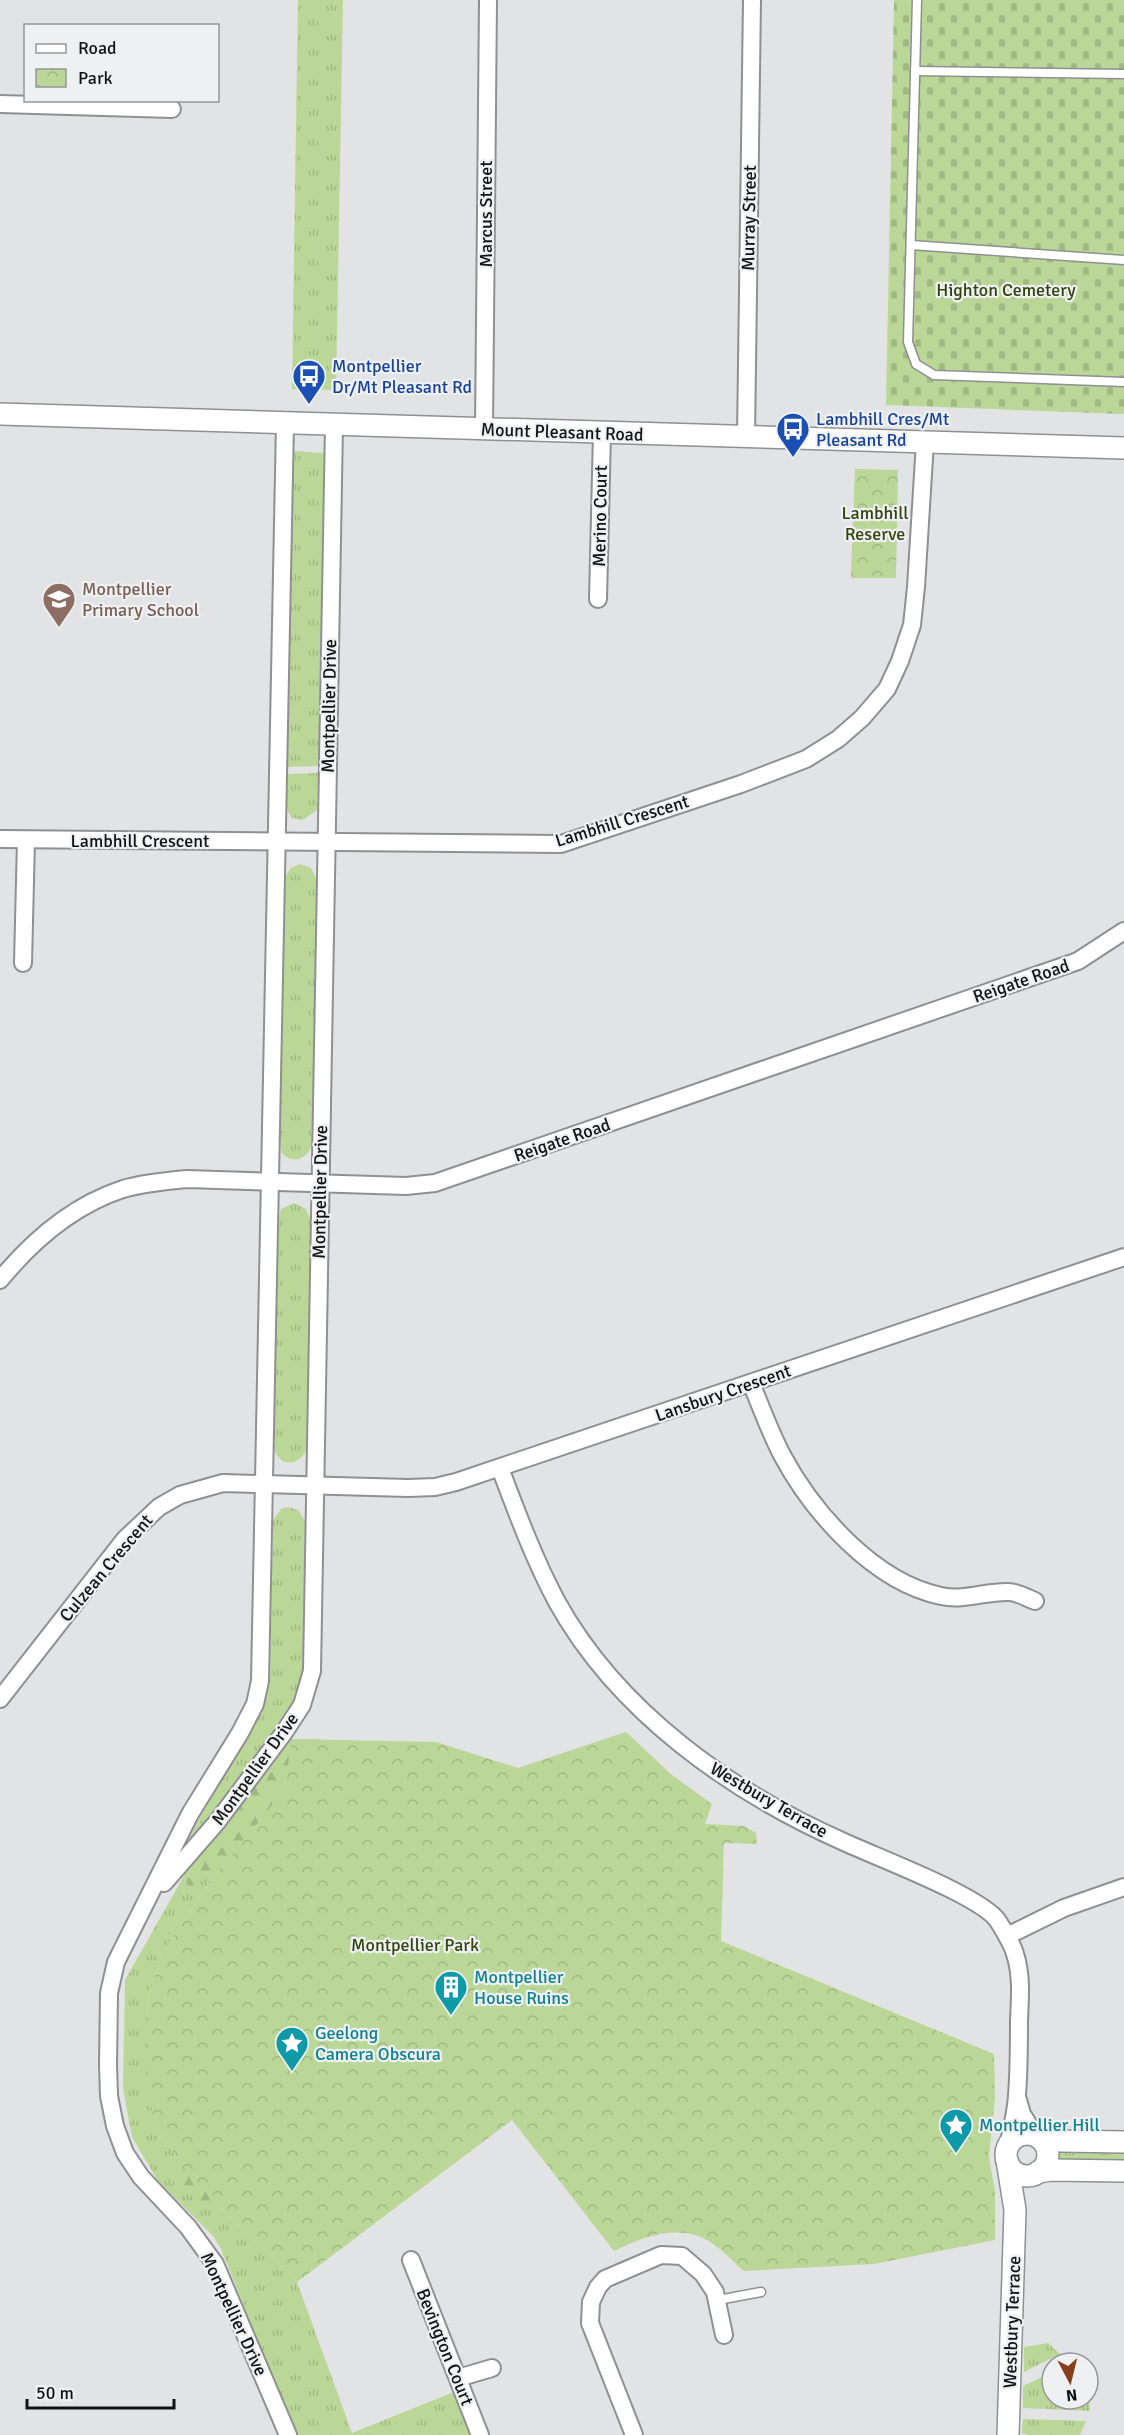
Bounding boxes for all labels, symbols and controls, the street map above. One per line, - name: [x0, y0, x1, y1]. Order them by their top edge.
- legend: [24, 24, 219, 102]
- text: Road: [78, 37, 117, 59]
- text: Park: [78, 67, 113, 89]
- street label: Marcus Street: [475, 160, 497, 268]
- street label: Murray Street: [737, 165, 761, 271]
- park label: Highton Cemetery: [936, 279, 1076, 301]
- place label: Montpellier Dr/Mt Pleasant Rd: [332, 355, 472, 398]
- bus stop icon: Montpellier Dr/Mt Pleasant Rd: [291, 358, 327, 405]
- place label: Lambhill Cres/Mt Pleasant Rd: [816, 408, 949, 451]
- bus stop icon: Lambhill Cres/Mt Pleasant Rd: [775, 411, 811, 458]
- street label: Mount Pleasant Road: [480, 418, 644, 446]
- street label: Merino Court: [588, 465, 612, 567]
- park label: Lambhill Reserve: [841, 502, 909, 545]
- place label: Montpellier Primary School: [82, 578, 199, 621]
- school or university icon: Montpellier Primary School: [41, 581, 77, 628]
- street label: Montpellier Drive: [317, 639, 341, 773]
- street label: Lambhill Crescent: [552, 790, 692, 852]
- street label: Lambhill Crescent: [71, 830, 209, 852]
- street label: Reigate Road: [970, 954, 1072, 1008]
- street label: Reigate Road: [511, 1113, 613, 1167]
- street label: Montpellier Drive: [308, 1125, 332, 1259]
- street label: Lansbury Crescent: [652, 1359, 794, 1427]
- street label: Culzean Crescent: [55, 1510, 157, 1626]
- street label: Montpellier Drive: [207, 1708, 303, 1830]
- street label: Westbury Terrace: [706, 1757, 832, 1843]
- park label: Montpellier Park: [351, 1934, 479, 1956]
- place label: Montpellier House Ruins: [474, 1966, 569, 2009]
- building icon: Montpellier House Ruins: [433, 1969, 469, 2016]
- place label: Geelong Camera Obscura: [315, 2022, 441, 2065]
- place icon: Geelong Camera Obscura: [274, 2025, 310, 2072]
- place icon: Montpellier Hill: [938, 2107, 974, 2154]
- place label: Montpellier Hill: [979, 2114, 1100, 2136]
- street label: Montpellier Drive: [196, 2249, 272, 2379]
- street label: Westbury Terrace: [999, 2255, 1025, 2389]
- street label: Bevington Court: [412, 2285, 478, 2409]
- north arrow: [1040, 2351, 1100, 2411]
- scale bar: [27, 2372, 174, 2410]
- text: 50 m: [36, 2382, 74, 2404]
- text: N: [1065, 2384, 1078, 2405]

